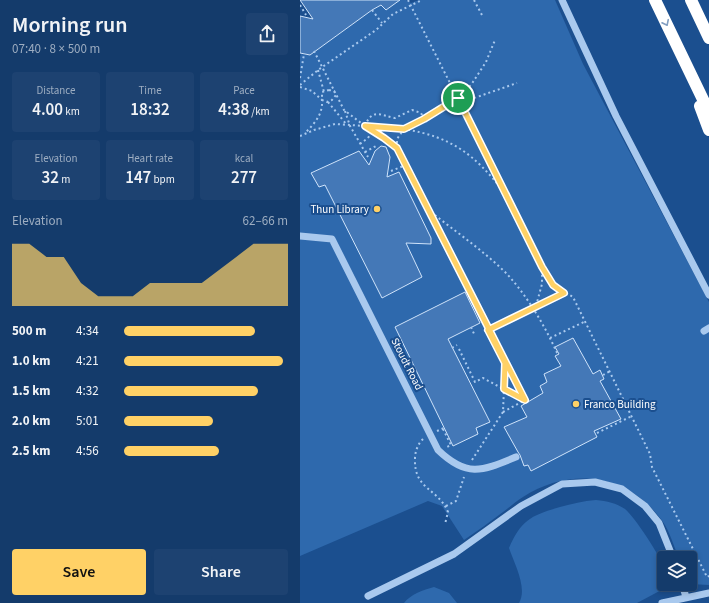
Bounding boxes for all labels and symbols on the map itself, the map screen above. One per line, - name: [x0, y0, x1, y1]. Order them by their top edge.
- one-way arrow: [661, 19, 669, 27]
- pin: [441, 81, 475, 115]
- place label: Thun Library: [310, 202, 369, 217]
- marker: Thun Library: [372, 204, 382, 214]
- street label: Stoudt Road: [387, 335, 427, 393]
- place label: Franco Building: [584, 397, 656, 412]
- marker: Franco Building: [571, 399, 581, 409]

